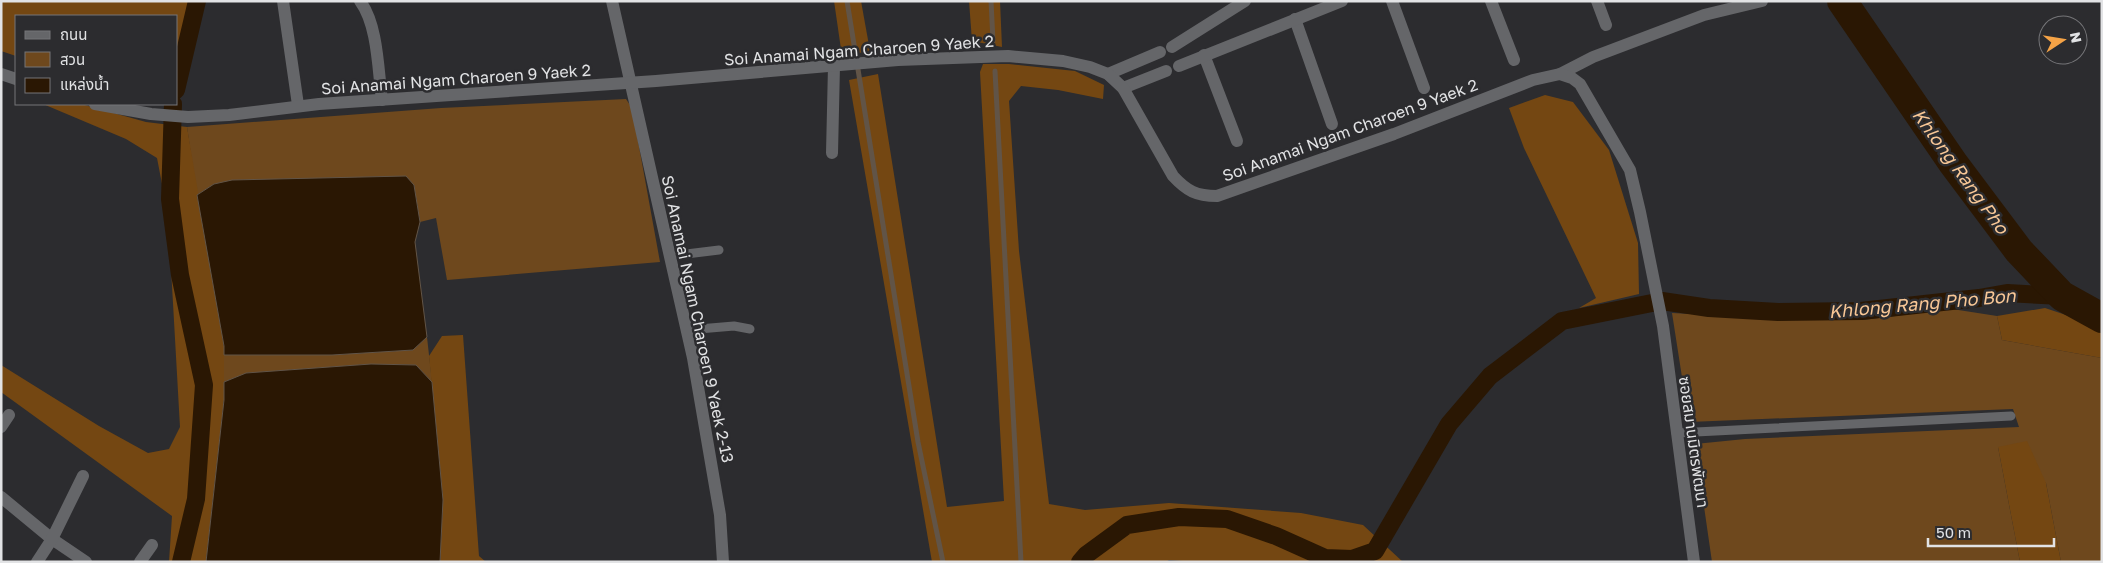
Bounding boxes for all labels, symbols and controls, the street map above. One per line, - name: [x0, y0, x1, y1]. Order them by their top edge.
- legend: [15, 15, 178, 105]
- north arrow: [2038, 15, 2088, 65]
- text: ถนน: [60, 25, 87, 43]
- text: N: [2067, 30, 2086, 44]
- street label: Soi Anamai Ngam Charoen 9 Yaek 2: [723, 31, 995, 69]
- text: สวน: [60, 50, 85, 68]
- street label: Soi Anamai Ngam Charoen 9 Yaek 2: [320, 60, 592, 98]
- text: แหล่งน้ำ: [60, 74, 109, 93]
- street label: Soi Anamai Ngam Charoen 9 Yaek 2: [1220, 74, 1480, 186]
- water label: Khlong Rang Pho: [1908, 104, 2014, 239]
- street label: Soi Anamai Ngam Charoen 9 Yaek 2-13: [658, 173, 738, 465]
- water label: Khlong Rang Pho Bon: [1828, 284, 2017, 322]
- street label: ซอยสมานมิตรพัฒนา: [1675, 375, 1713, 509]
- scale bar: [1928, 516, 2054, 548]
- text: 50 m: [1936, 523, 1971, 541]

